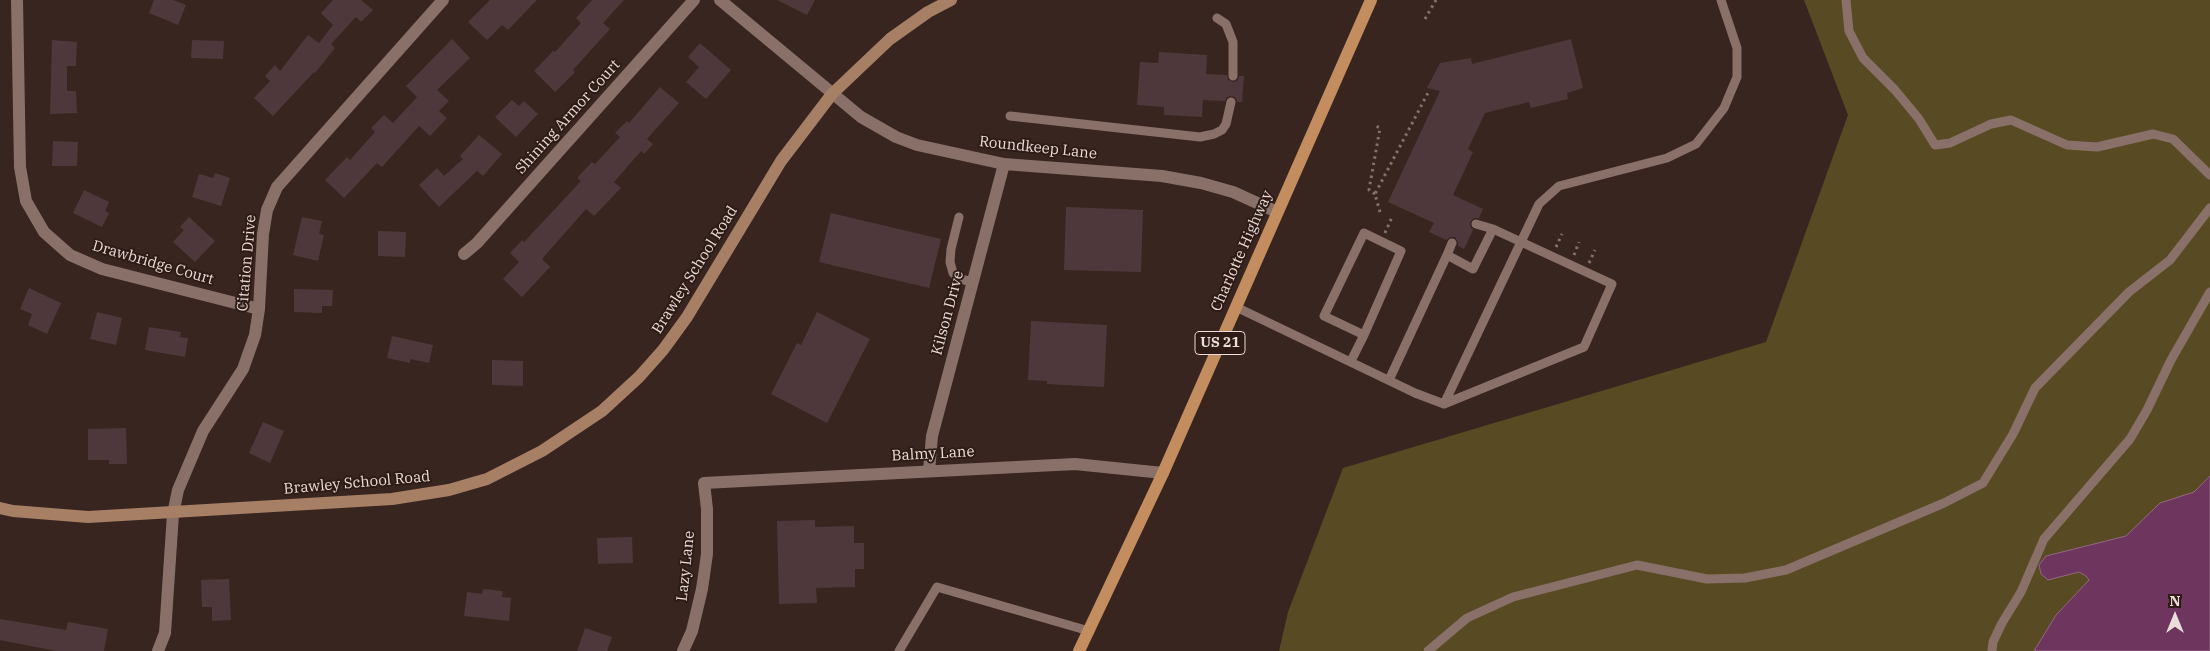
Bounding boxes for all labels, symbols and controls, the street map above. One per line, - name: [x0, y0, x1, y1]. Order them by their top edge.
- street label: Shining Armor Court: [512, 56, 624, 178]
- street label: Roundkeep Lane: [978, 133, 1098, 163]
- street label: Charlotte Highway: [1207, 188, 1277, 314]
- street label: Brawley School Road: [648, 203, 742, 337]
- street label: Citation Drive: [234, 214, 260, 312]
- street label: Drawbridge Court: [90, 237, 216, 289]
- street label: Kilson Drive: [928, 269, 968, 357]
- road number: US 21: [1195, 332, 1245, 354]
- street label: Balmy Lane: [891, 443, 975, 465]
- street label: Brawley School Road: [283, 468, 431, 498]
- street label: Lazy Lane: [673, 530, 699, 602]
- north arrow: [2150, 591, 2200, 641]
- text: N: [2169, 592, 2181, 610]

